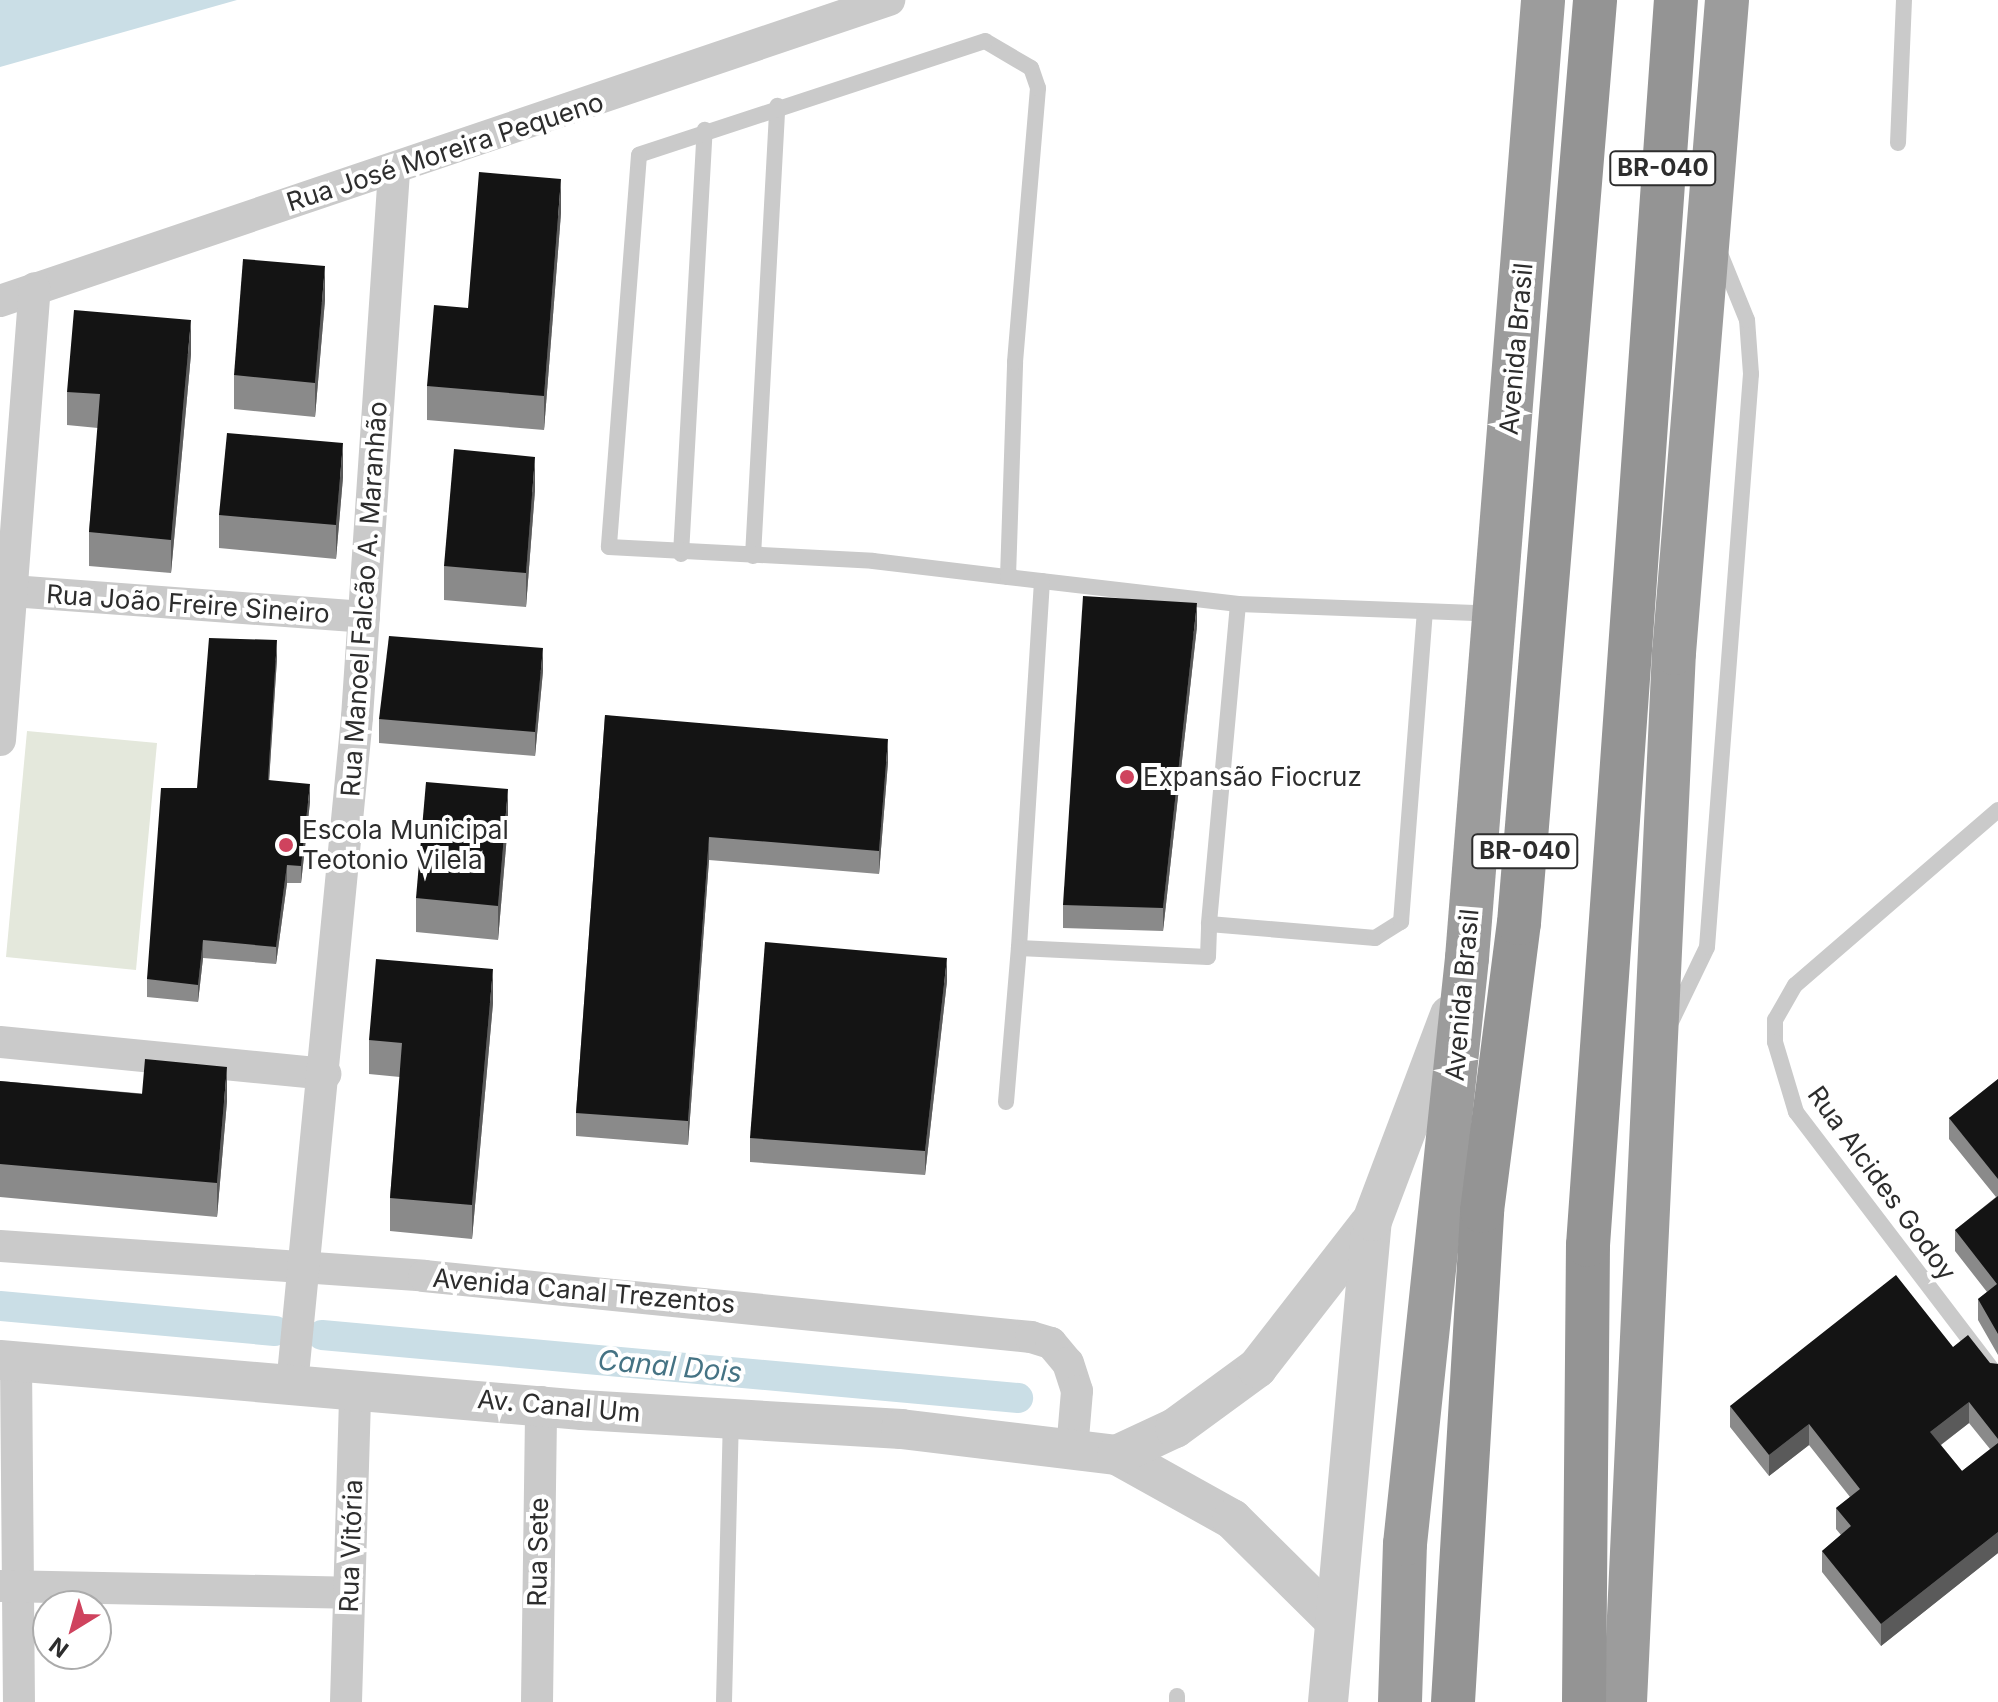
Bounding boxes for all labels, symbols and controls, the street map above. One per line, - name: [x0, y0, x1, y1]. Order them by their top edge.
- street label: Rua José Moreira Pequeno: [283, 86, 607, 218]
- road number: BR-040: [1609, 148, 1717, 188]
- street label: Avenida Brasil: [1493, 262, 1539, 436]
- street label: Rua Manoel Falcão A. Maranhão: [335, 400, 393, 798]
- street label: Rua João Freire Sineiro: [45, 579, 331, 629]
- place label: Expansão Fiocruz: [1143, 761, 1362, 793]
- marker: Expansão Fiocruz: [1118, 768, 1136, 786]
- place label: Escola Municipal Teotonio Vilela: [302, 814, 509, 876]
- road number: BR-040: [1471, 831, 1579, 871]
- marker: Escola Municipal Teotonio Vilela: [277, 836, 295, 854]
- street label: Avenida Brasil: [1439, 908, 1485, 1082]
- street label: Rua Alcides Godoy: [1801, 1080, 1963, 1286]
- street label: Avenida Canal Trezentos: [431, 1262, 737, 1320]
- water label: Canal Dois: [597, 1343, 743, 1389]
- street label: Av. Canal Um: [476, 1383, 642, 1429]
- street label: Rua Vitória: [333, 1479, 369, 1613]
- street label: Rua Sete: [521, 1497, 555, 1607]
- north arrow: [32, 1590, 112, 1670]
- text: N: [44, 1632, 73, 1663]

